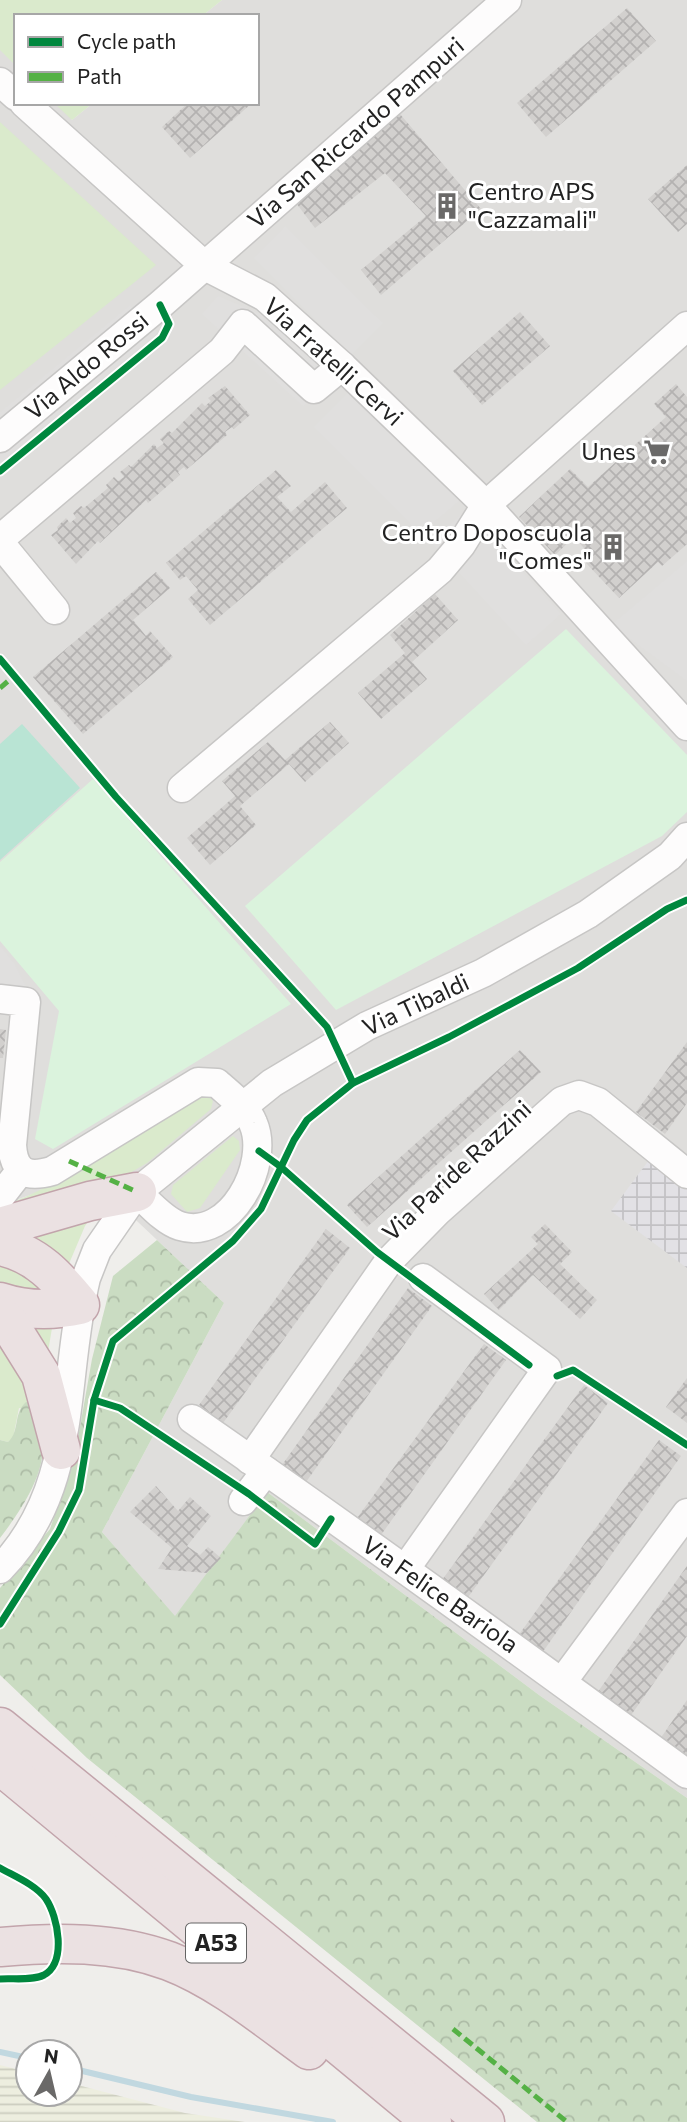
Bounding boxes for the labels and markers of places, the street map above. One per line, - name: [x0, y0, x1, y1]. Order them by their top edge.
- place label: Centro APS "Cazzamali": [468, 176, 597, 233]
- building icon: Centro APS "Cazzamali": [432, 191, 462, 221]
- place label: Unes: [581, 436, 636, 465]
- supermarket icon: Unes: [642, 437, 672, 467]
- place label: Centro Doposcuola "Comes": [382, 517, 592, 574]
- building icon: Centro Doposcuola "Comes": [598, 532, 628, 562]

